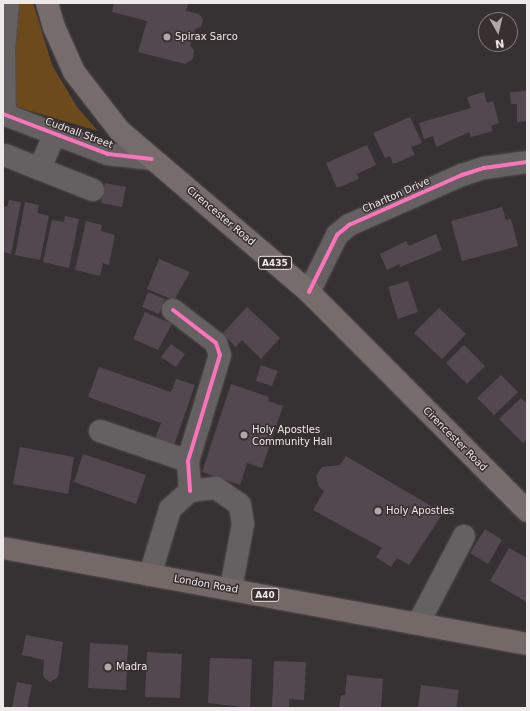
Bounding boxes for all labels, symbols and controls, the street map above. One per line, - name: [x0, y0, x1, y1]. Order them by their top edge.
- north arrow: [478, 12, 518, 52]
- place label: Spirax Sarco: [175, 31, 238, 43]
- marker: Spirax Sarco: [162, 32, 172, 42]
- text: N: [494, 36, 505, 50]
- street label: Cudnall Street: [43, 115, 115, 151]
- street label: Charlton Drive: [360, 175, 432, 215]
- street label: Cirencester Road: [184, 184, 258, 248]
- road number: A435: [258, 256, 292, 270]
- street label: Cirencester Road: [421, 405, 489, 473]
- place label: Holy Apostles Community Hall: [252, 423, 332, 446]
- marker: Holy Apostles Community Hall: [239, 430, 249, 440]
- place label: Holy Apostles: [386, 505, 454, 517]
- marker: Holy Apostles: [373, 506, 383, 516]
- street label: London Road: [173, 572, 239, 596]
- road number: A40: [251, 588, 279, 602]
- place label: Madra: [116, 661, 147, 673]
- marker: Madra: [103, 662, 113, 672]

